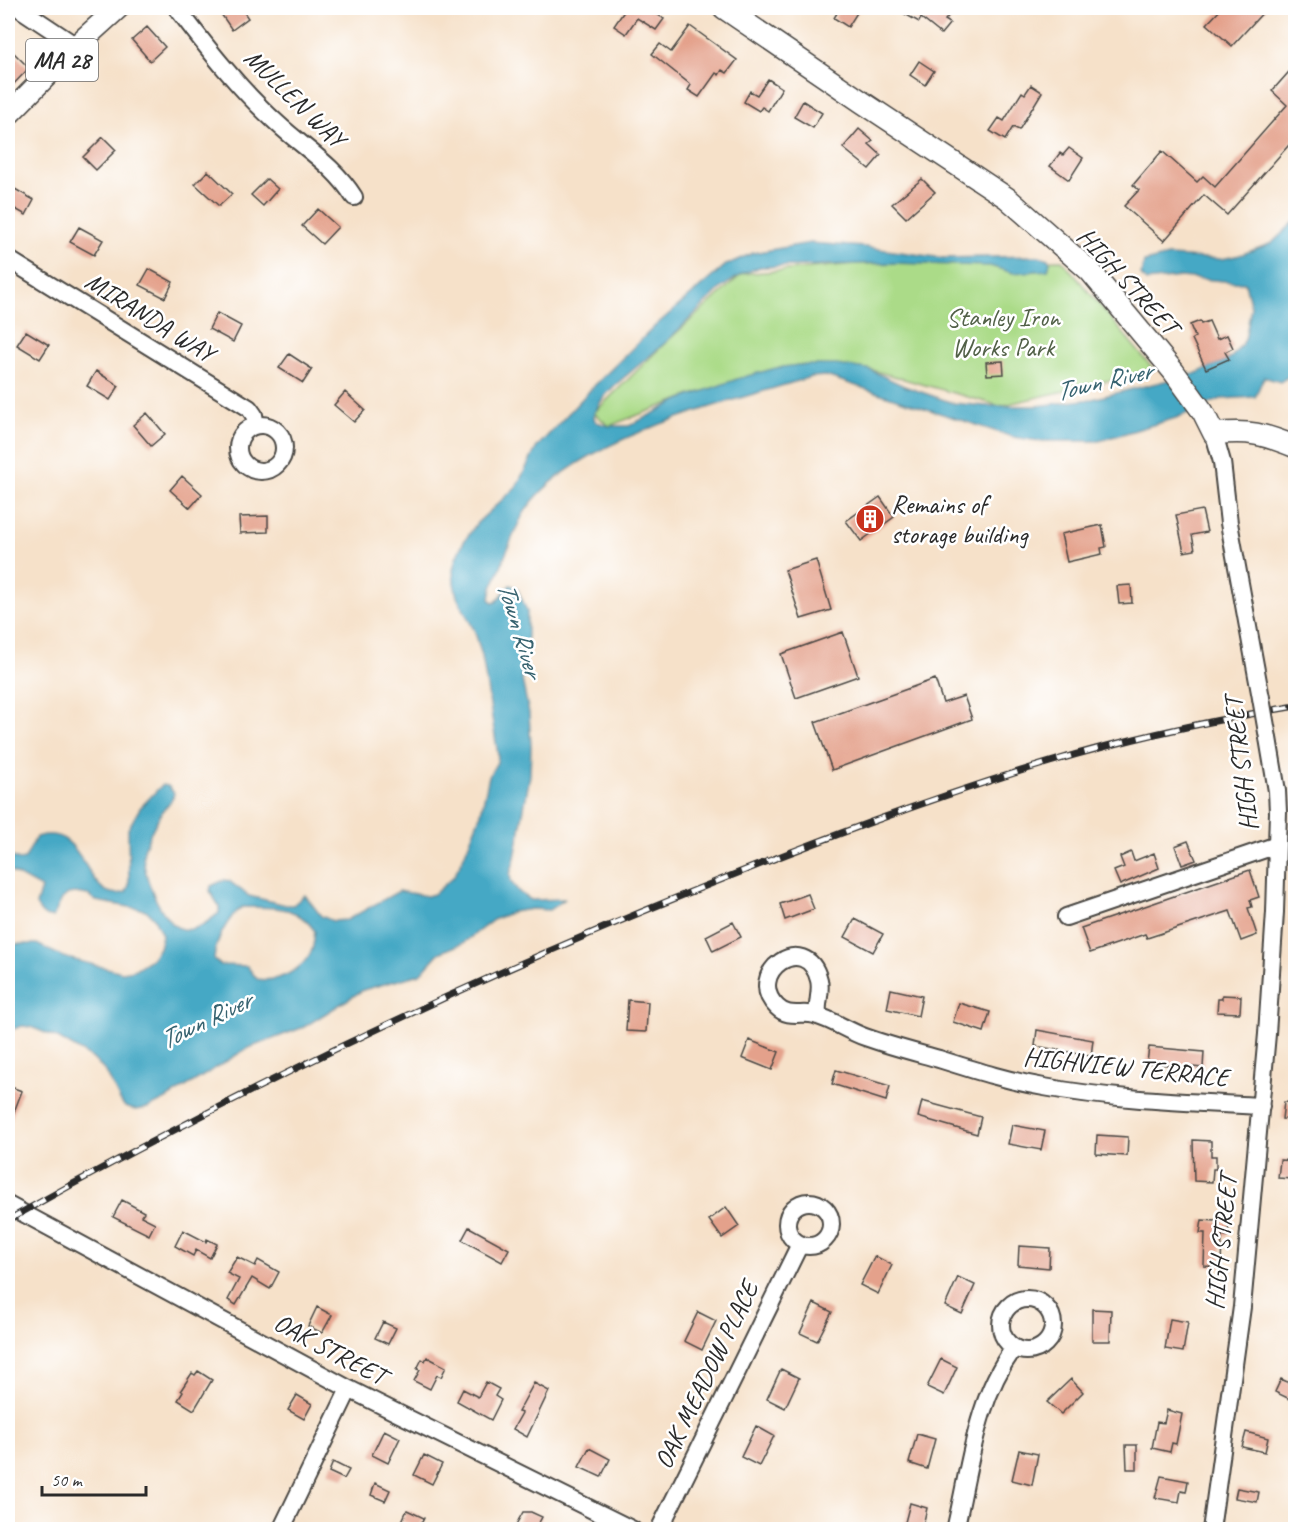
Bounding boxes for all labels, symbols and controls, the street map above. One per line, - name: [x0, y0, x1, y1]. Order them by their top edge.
- road number: MA 28: [26, 39, 98, 81]
- street label: MULLEN WAY: [237, 41, 356, 157]
- street label: HIGH STREET: [1070, 220, 1190, 345]
- street label: MIRANDA WAY: [79, 264, 224, 372]
- park label: Stanley Iron Works Park: [946, 301, 1061, 364]
- water label: Town River: [1052, 352, 1160, 409]
- place label: Remains of storage building: [891, 488, 1029, 551]
- building icon: Remains of storage building: [854, 503, 886, 535]
- water label: Town River: [489, 577, 552, 686]
- street label: HIGH STREET: [1216, 690, 1266, 833]
- water label: Town River: [154, 981, 261, 1057]
- street label: HIGHVIEW TERRACE: [1022, 1040, 1234, 1095]
- street label: HIGH STREET: [1198, 1168, 1245, 1311]
- street label: OAK MEADOW PLACE: [646, 1273, 767, 1474]
- street label: OAK STREET: [268, 1306, 397, 1395]
- scale bar: [42, 1459, 146, 1497]
- text: 50 m: [51, 1469, 84, 1491]

